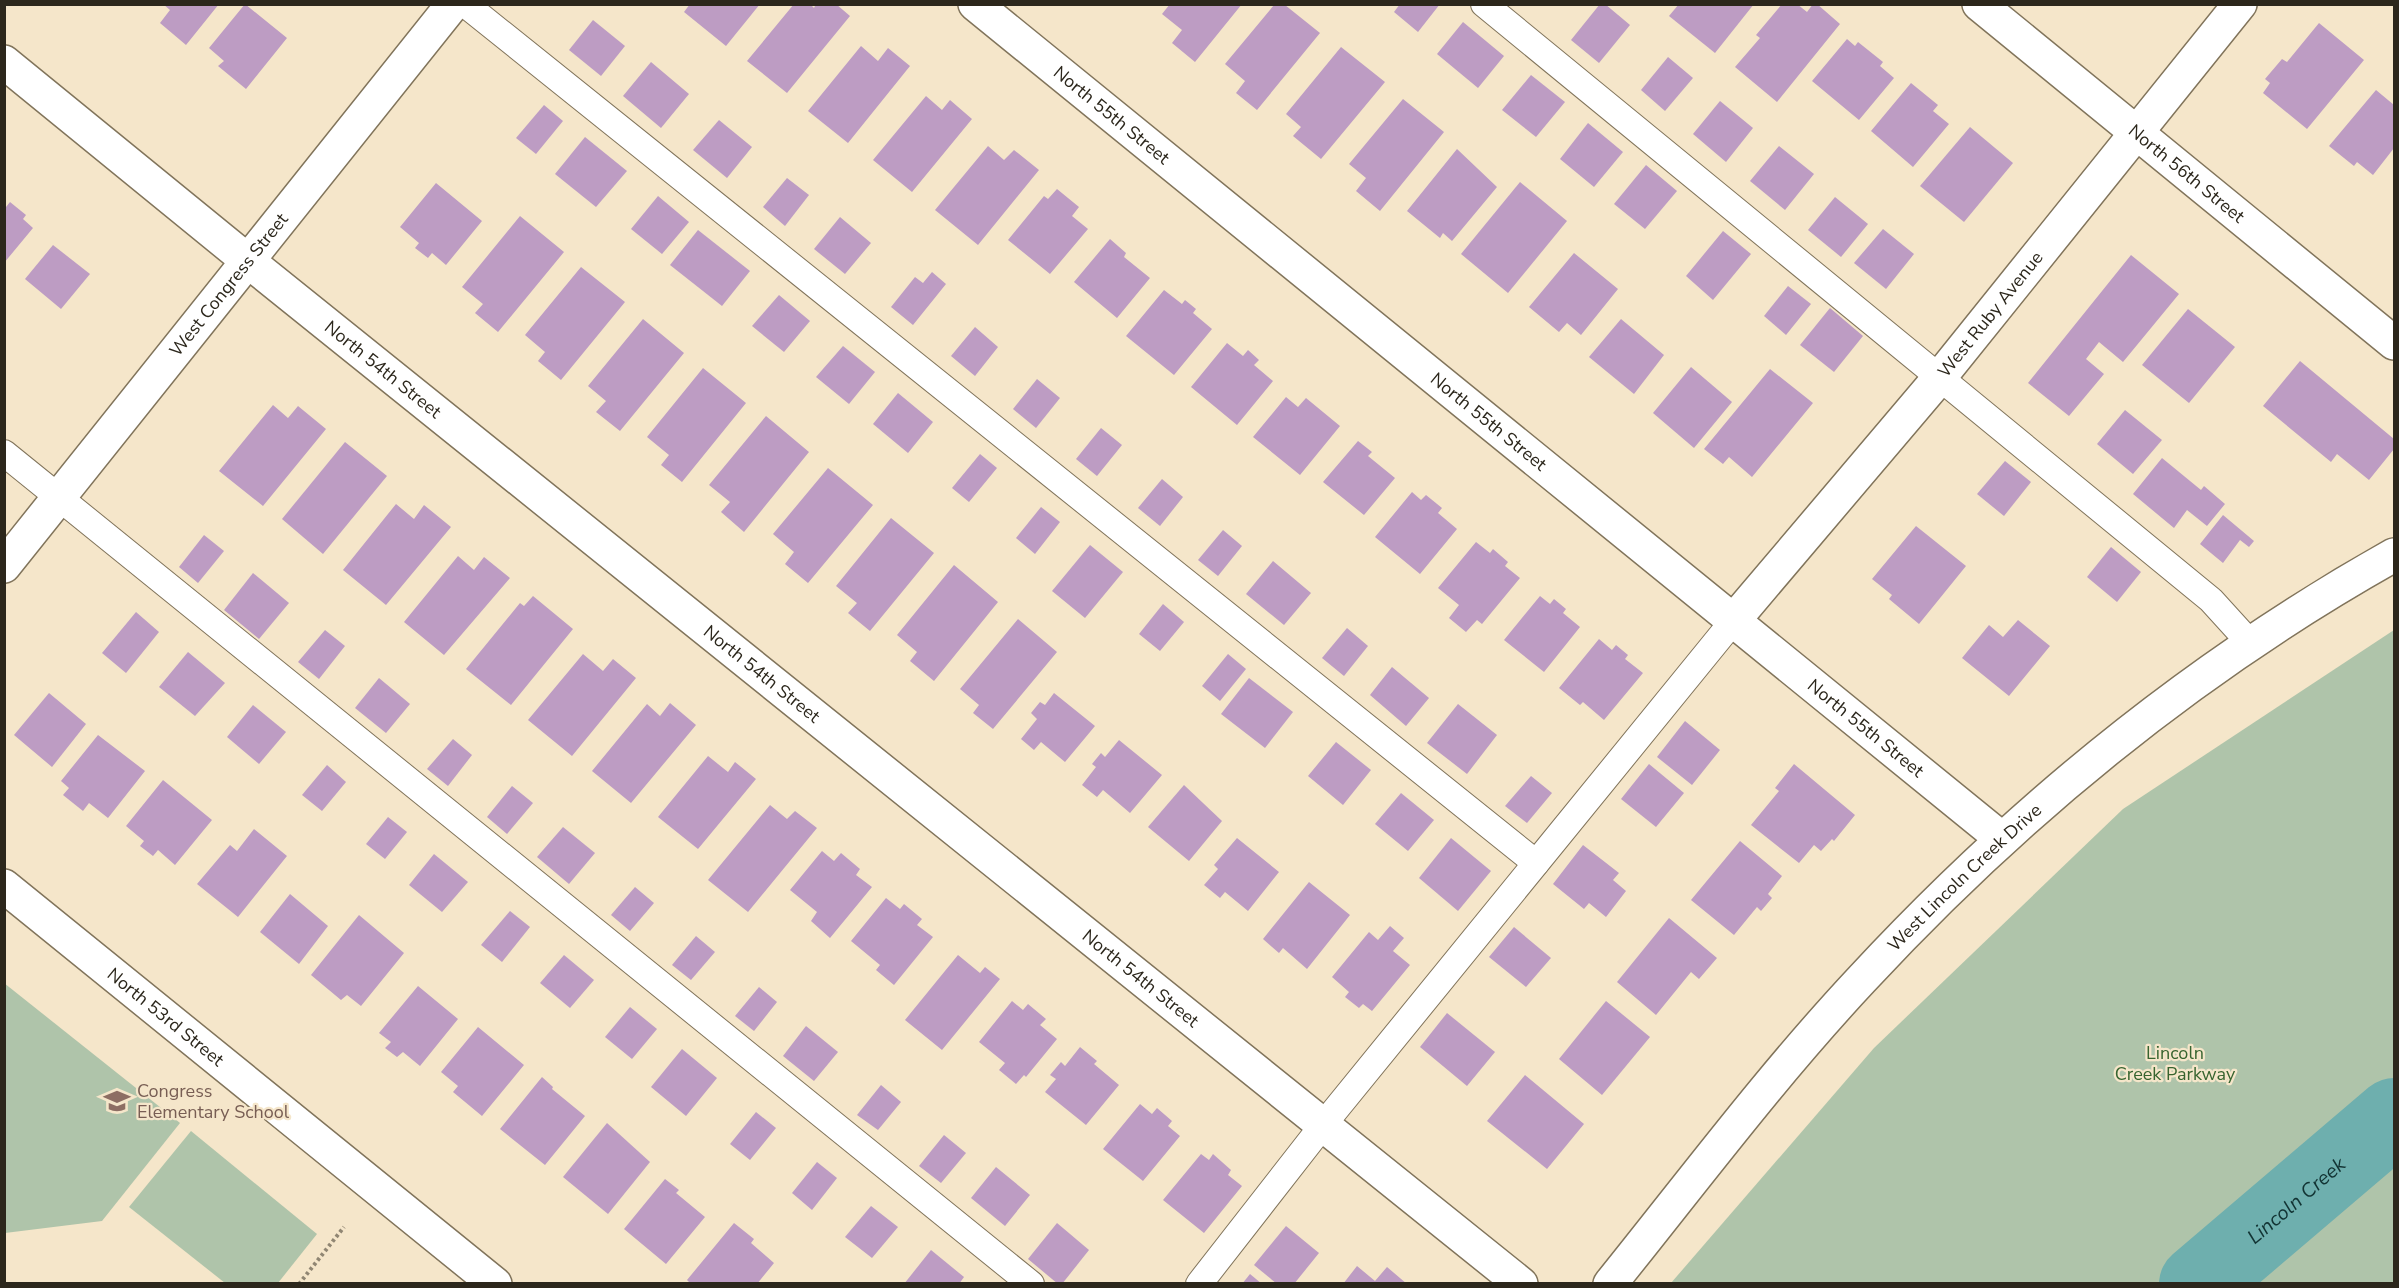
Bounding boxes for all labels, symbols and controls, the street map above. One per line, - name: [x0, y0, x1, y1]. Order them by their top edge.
- street label: North 55th Street: [1048, 60, 1175, 170]
- street label: North 56th Street: [2123, 119, 2250, 229]
- street label: West Congress Street: [164, 207, 294, 361]
- street label: West Ruby Avenue: [1932, 246, 2049, 382]
- street label: North 54th Street: [320, 315, 447, 424]
- street label: North 55th Street: [1425, 367, 1552, 477]
- street label: North 54th Street: [698, 620, 826, 729]
- street label: North 55th Street: [1803, 674, 1929, 783]
- street label: West Lincoln Creek Drive: [1882, 798, 2047, 957]
- street label: North 54th Street: [1077, 924, 1205, 1033]
- street label: North 53rd Street: [102, 962, 230, 1072]
- park label: Lincoln Creek Parkway: [2115, 1041, 2236, 1086]
- place label: Congress Elementary School: [137, 1079, 290, 1124]
- school or university icon: Congress Elementary School: [102, 1086, 132, 1116]
- water label: Lincoln Creek: [2242, 1150, 2352, 1250]

